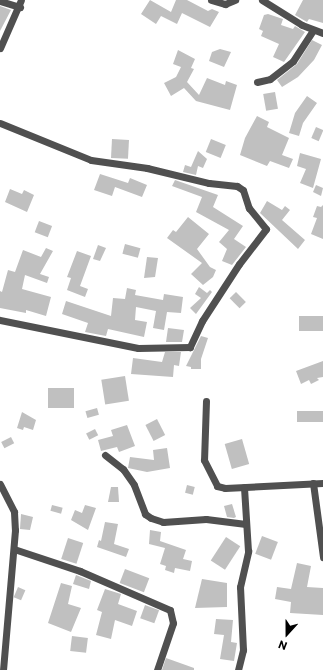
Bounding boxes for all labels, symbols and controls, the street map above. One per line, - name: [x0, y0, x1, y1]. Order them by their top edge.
- north arrow: [267, 614, 307, 654]
- text: N: [276, 638, 289, 653]

